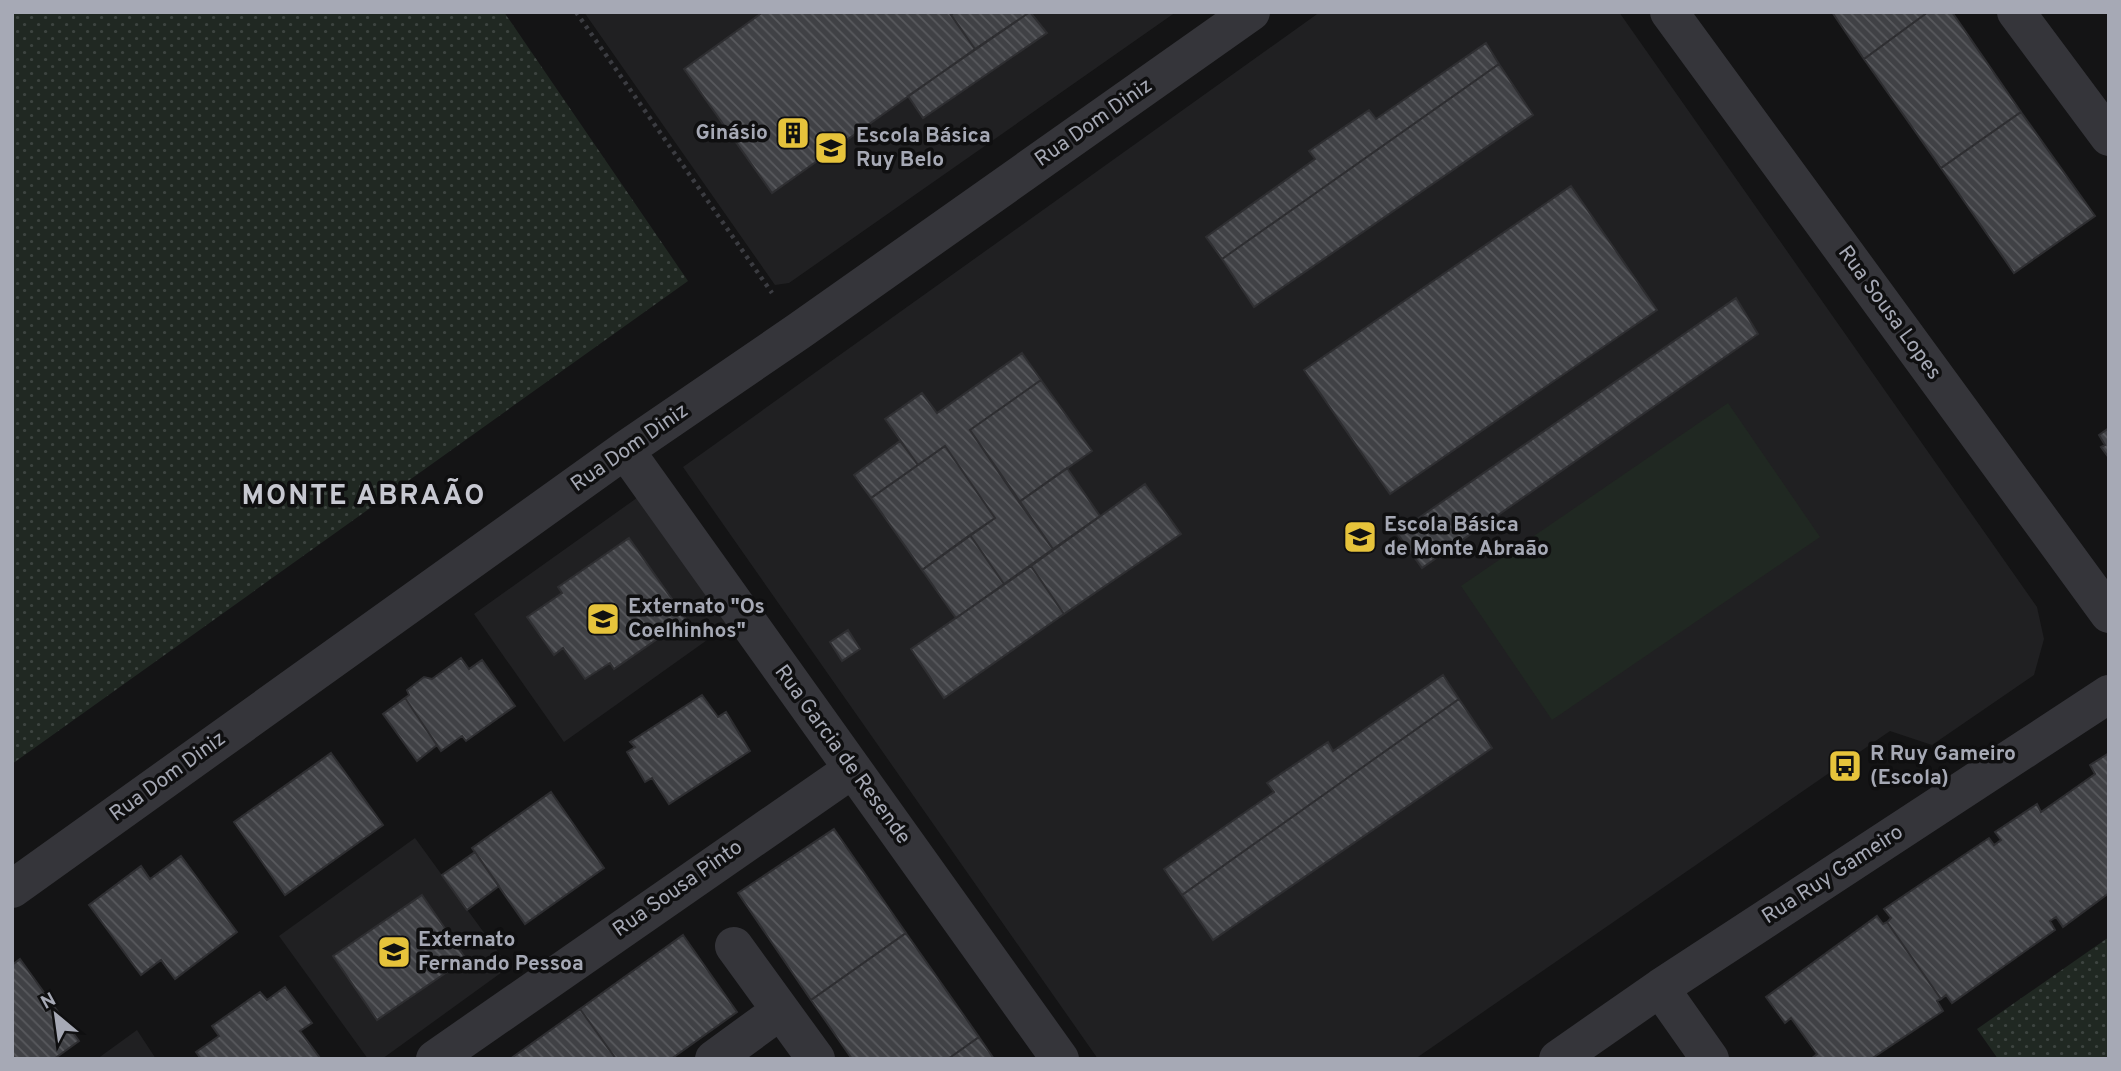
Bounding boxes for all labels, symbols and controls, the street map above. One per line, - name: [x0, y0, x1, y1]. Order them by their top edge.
- street label: Rua Dom Diniz: [1030, 73, 1158, 173]
- building icon: Ginásio: [774, 114, 812, 152]
- place label: Ginásio: [695, 120, 768, 147]
- place label: Escola Básica Ruy Belo: [856, 123, 991, 174]
- school or university icon: Escola Básica Ruy Belo: [812, 129, 850, 167]
- street label: Rua Sousa Lopes: [1831, 241, 1947, 385]
- street label: Rua Dom Diniz: [566, 398, 694, 498]
- district label: MONTE ABRAÃO: [241, 478, 487, 515]
- place label: Escola Básica de Monte Abraão: [1384, 512, 1549, 563]
- school or university icon: Escola Básica de Monte Abraão: [1341, 518, 1379, 556]
- place label: Externato "Os Coelhinhos": [628, 594, 765, 645]
- school or university icon: Externato "Os Coelhinhos": [584, 600, 622, 638]
- street label: Rua Garcia de Resende: [768, 660, 916, 850]
- street label: Rua Dom Diniz: [104, 726, 232, 828]
- place label: R Ruy Gameiro (Escola): [1870, 741, 2016, 792]
- bus stop icon: R Ruy Gameiro (Escola): [1826, 747, 1864, 785]
- street label: Rua Ruy Gameiro: [1757, 819, 1909, 931]
- street label: Rua Sousa Pinto: [608, 834, 748, 944]
- place label: Externato Fernando Pessoa: [418, 927, 584, 978]
- school or university icon: Externato Fernando Pessoa: [375, 933, 413, 971]
- north arrow: [21, 980, 91, 1050]
- text: N: [37, 988, 61, 1016]

